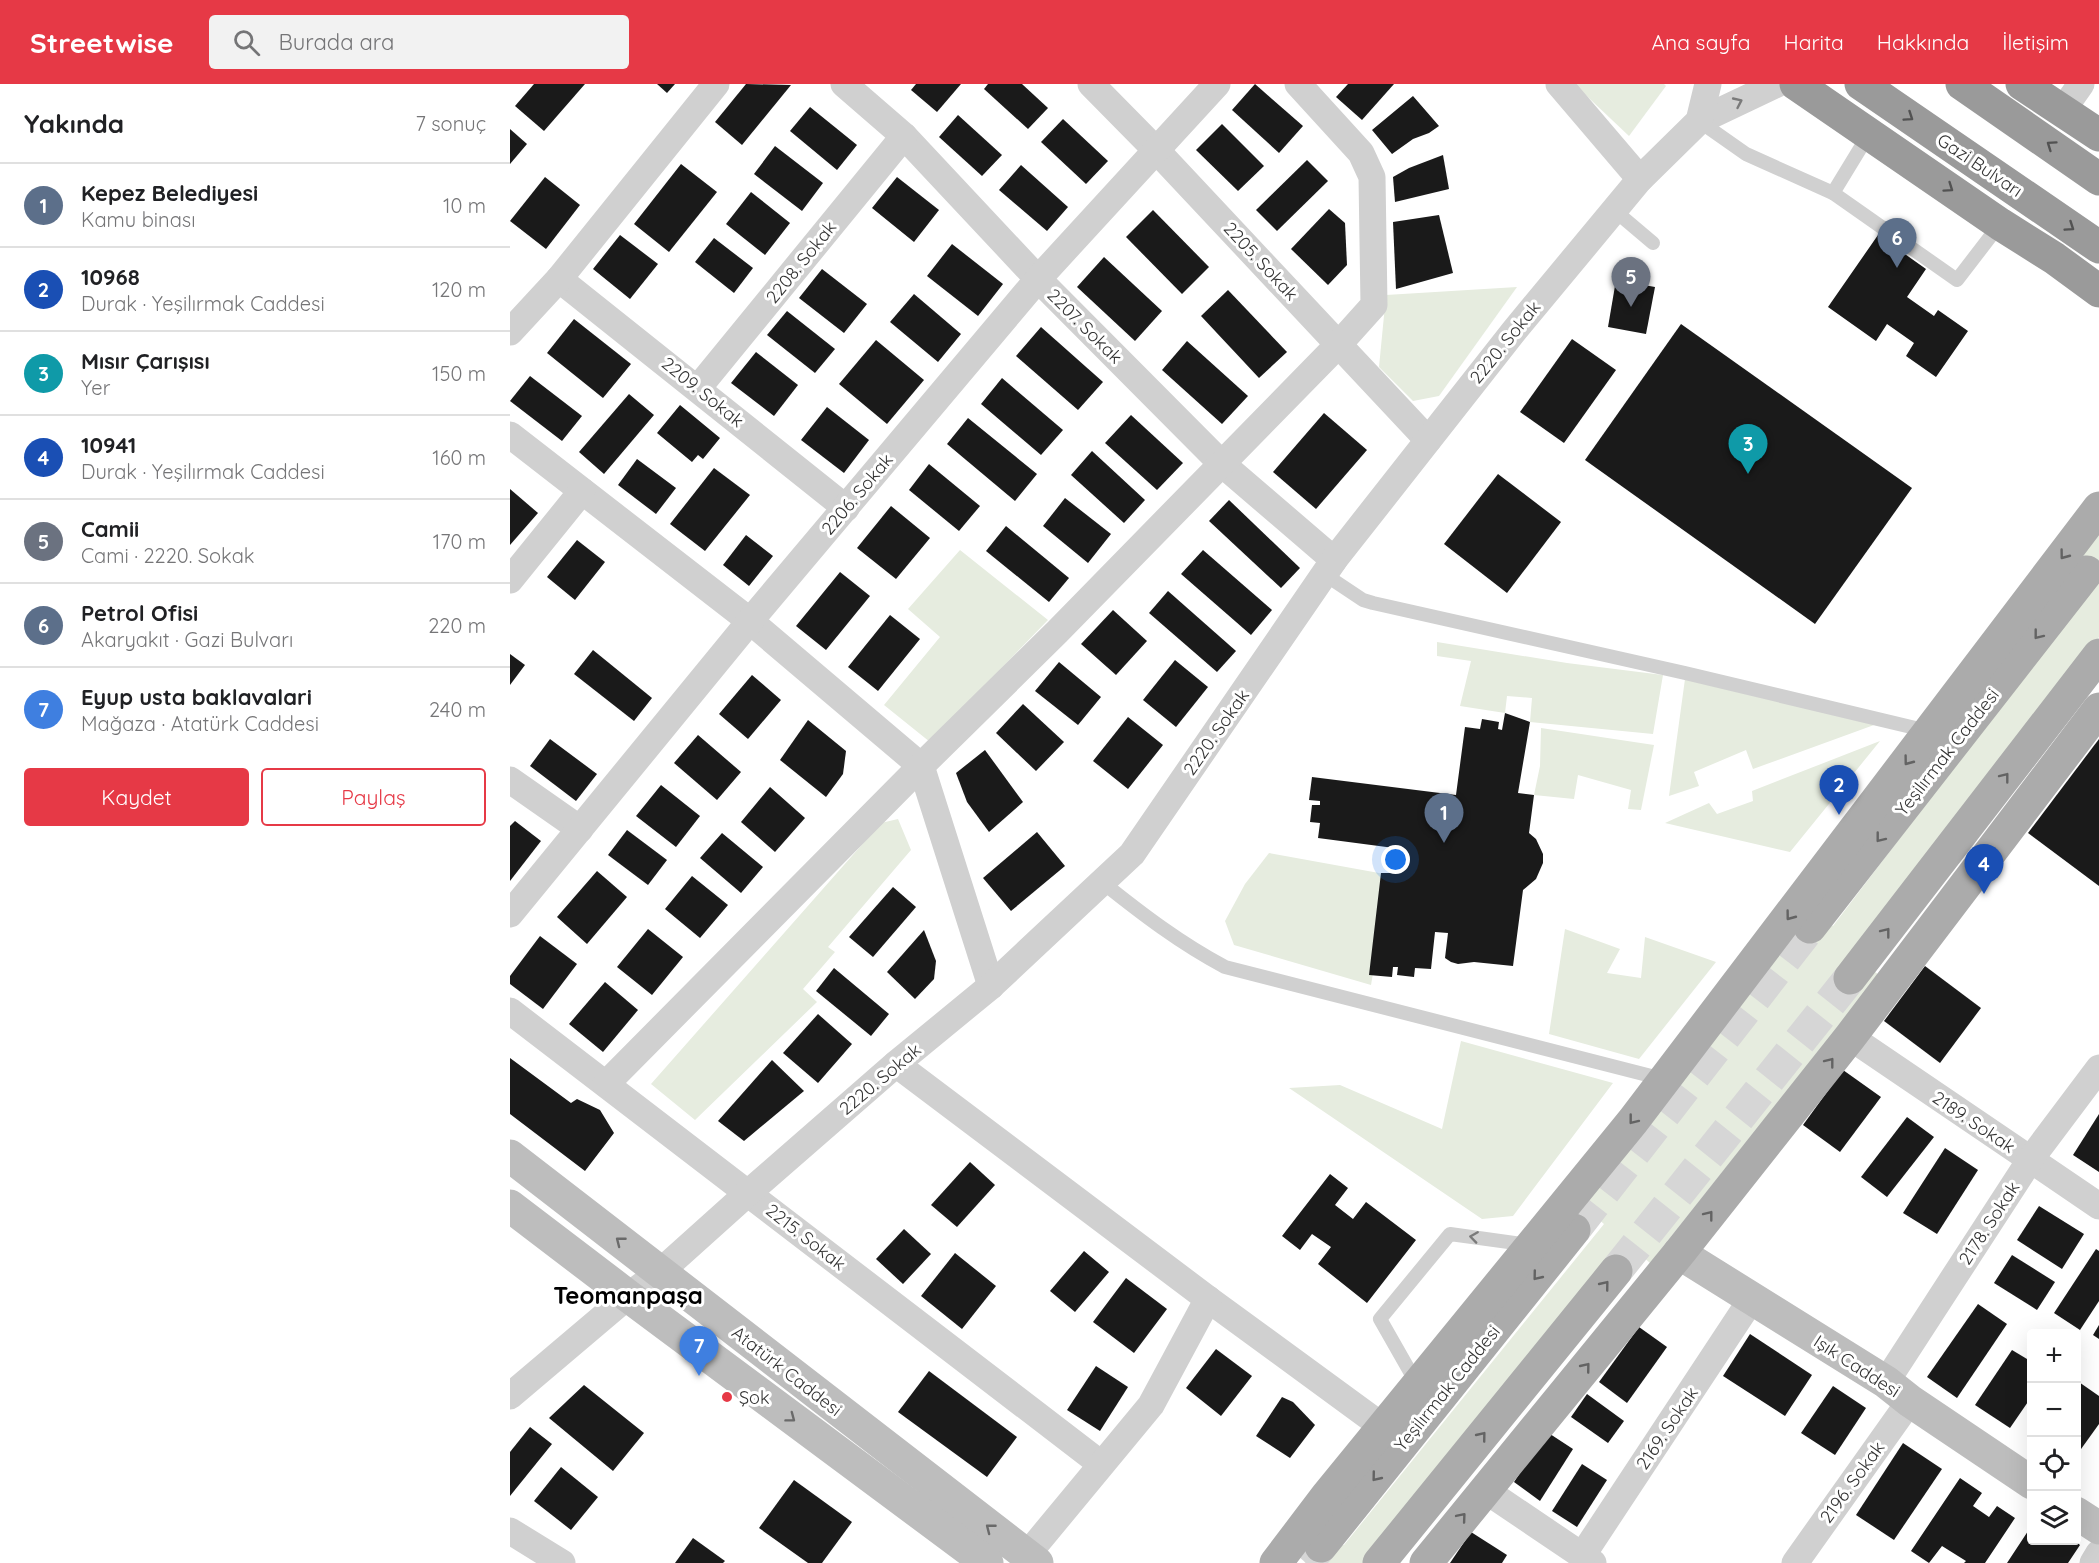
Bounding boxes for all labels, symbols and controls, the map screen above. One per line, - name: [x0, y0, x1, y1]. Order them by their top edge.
- search box: [209, 15, 629, 69]
- text: Streetwise: [30, 25, 173, 60]
- icon: search: [230, 26, 263, 59]
- text: Burada ara: [278, 28, 394, 56]
- text: Ana sayfa: [1651, 29, 1751, 55]
- text: Harita: [1784, 29, 1844, 55]
- text: Hakkında: [1877, 29, 1969, 55]
- text: İletişim: [2002, 29, 2069, 55]
- one-way arrow: [1732, 98, 1743, 110]
- text: Yakında: [24, 107, 124, 140]
- one-way arrow: [1903, 110, 1914, 121]
- text: 7 sonuç: [416, 111, 486, 136]
- street label: Gazi Bulvarı: [1933, 128, 2027, 202]
- one-way arrow: [2047, 141, 2058, 152]
- text: Kepez Belediyesi: [81, 179, 258, 207]
- one-way arrow: [1942, 181, 1953, 192]
- text: 1: [40, 193, 47, 218]
- text: 10 m: [443, 193, 486, 218]
- text: Kamu binası: [81, 207, 195, 232]
- street label: 2208. Sokak: [761, 216, 841, 308]
- street label: 2205. Sokak: [1219, 217, 1303, 305]
- pin: 6: [1878, 218, 1916, 268]
- one-way arrow: [2064, 220, 2075, 231]
- pin: 5: [1612, 258, 1650, 307]
- text: 10968: [81, 263, 140, 291]
- text: 2: [38, 277, 49, 302]
- text: 120 m: [432, 277, 486, 302]
- street label: 2207. Sokak: [1043, 284, 1127, 368]
- text: Durak · Yeşilırmak Caddesi: [81, 291, 325, 316]
- street label: 2220. Sokak: [1465, 296, 1545, 388]
- text: Mısır Çarışısı: [81, 347, 210, 375]
- street label: 2209. Sokak: [657, 352, 749, 432]
- text: 3: [38, 361, 49, 386]
- text: 150 m: [432, 361, 486, 386]
- text: Yer: [81, 375, 110, 400]
- pin: 3: [1728, 424, 1768, 474]
- text: 10941: [81, 431, 136, 459]
- text: 4: [38, 445, 49, 470]
- text: 160 m: [432, 445, 486, 470]
- street label: 2206. Sokak: [816, 448, 898, 540]
- text: Durak · Yeşilırmak Caddesi: [81, 459, 325, 484]
- text: Camii: [81, 515, 139, 543]
- text: 5: [38, 529, 49, 554]
- text: 170 m: [433, 529, 486, 554]
- text: Cami · 2220. Sokak: [81, 543, 255, 568]
- one-way arrow: [2060, 548, 2071, 559]
- text: Petrol Ofisi: [81, 599, 198, 627]
- text: 6: [38, 613, 49, 638]
- text: 220 m: [428, 613, 486, 638]
- text: Akaryakıt · Gazi Bulvarı: [81, 627, 293, 652]
- one-way arrow: [2035, 628, 2046, 639]
- text: Eyup usta baklavalari: [81, 683, 312, 711]
- street label: 2220. Sokak: [1178, 684, 1254, 780]
- street label: Yeşilırmak Caddesi: [1890, 684, 2004, 820]
- text: 7: [38, 697, 49, 722]
- text: 240 m: [429, 697, 486, 722]
- text: Mağaza · Atatürk Caddesi: [81, 711, 319, 736]
- one-way arrow: [1905, 754, 1916, 765]
- pin: 2: [1820, 766, 1858, 815]
- button: Kaydet: [24, 768, 249, 826]
- button: Paylaş: [261, 768, 486, 826]
- one-way arrow: [1997, 773, 2008, 784]
- pin: 1: [1424, 794, 1464, 843]
- one-way arrow: [1876, 831, 1887, 842]
- pin: 4: [1964, 844, 2004, 894]
- your location: [1381, 845, 1410, 874]
- one-way arrow: [1786, 909, 1797, 920]
- one-way arrow: [1878, 927, 1889, 938]
- street label: 2220. Sokak: [834, 1038, 926, 1120]
- one-way arrow: [1822, 1058, 1833, 1069]
- street label: 2189. Sokak: [1928, 1086, 2020, 1158]
- one-way arrow: [1630, 1114, 1641, 1125]
- street label: 2178. Sokak: [1954, 1177, 2024, 1269]
- street label: 2215. Sokak: [761, 1199, 851, 1275]
- one-way arrow: [1702, 1211, 1713, 1222]
- one-way arrow: [1469, 1231, 1478, 1244]
- one-way arrow: [616, 1238, 627, 1249]
- one-way arrow: [1533, 1269, 1544, 1280]
- district label: Teomanpaşa: [553, 1280, 703, 1310]
- one-way arrow: [1598, 1281, 1609, 1292]
- street label: Yeşilırmak Caddesi: [1389, 1320, 1505, 1456]
- street label: Atatürk Caddesi: [727, 1321, 847, 1421]
- pin: 7: [680, 1326, 718, 1376]
- map controls: [2027, 1329, 2081, 1545]
- button: +: [2027, 1329, 2081, 1383]
- street label: Işık Caddesi: [1810, 1330, 1904, 1402]
- one-way arrow: [1579, 1362, 1590, 1373]
- street label: 2169. Sokak: [1631, 1382, 1703, 1474]
- button: −: [2027, 1383, 2081, 1437]
- place label: Şok: [739, 1386, 770, 1409]
- marker: Şok: [720, 1390, 734, 1404]
- one-way arrow: [785, 1411, 796, 1422]
- one-way arrow: [1475, 1432, 1486, 1443]
- street label: 2196. Sokak: [1815, 1437, 1889, 1527]
- button: locate: [2027, 1437, 2081, 1491]
- one-way arrow: [1372, 1470, 1383, 1481]
- button: layers: [2027, 1491, 2081, 1545]
- one-way arrow: [1455, 1513, 1466, 1524]
- one-way arrow: [986, 1524, 997, 1535]

